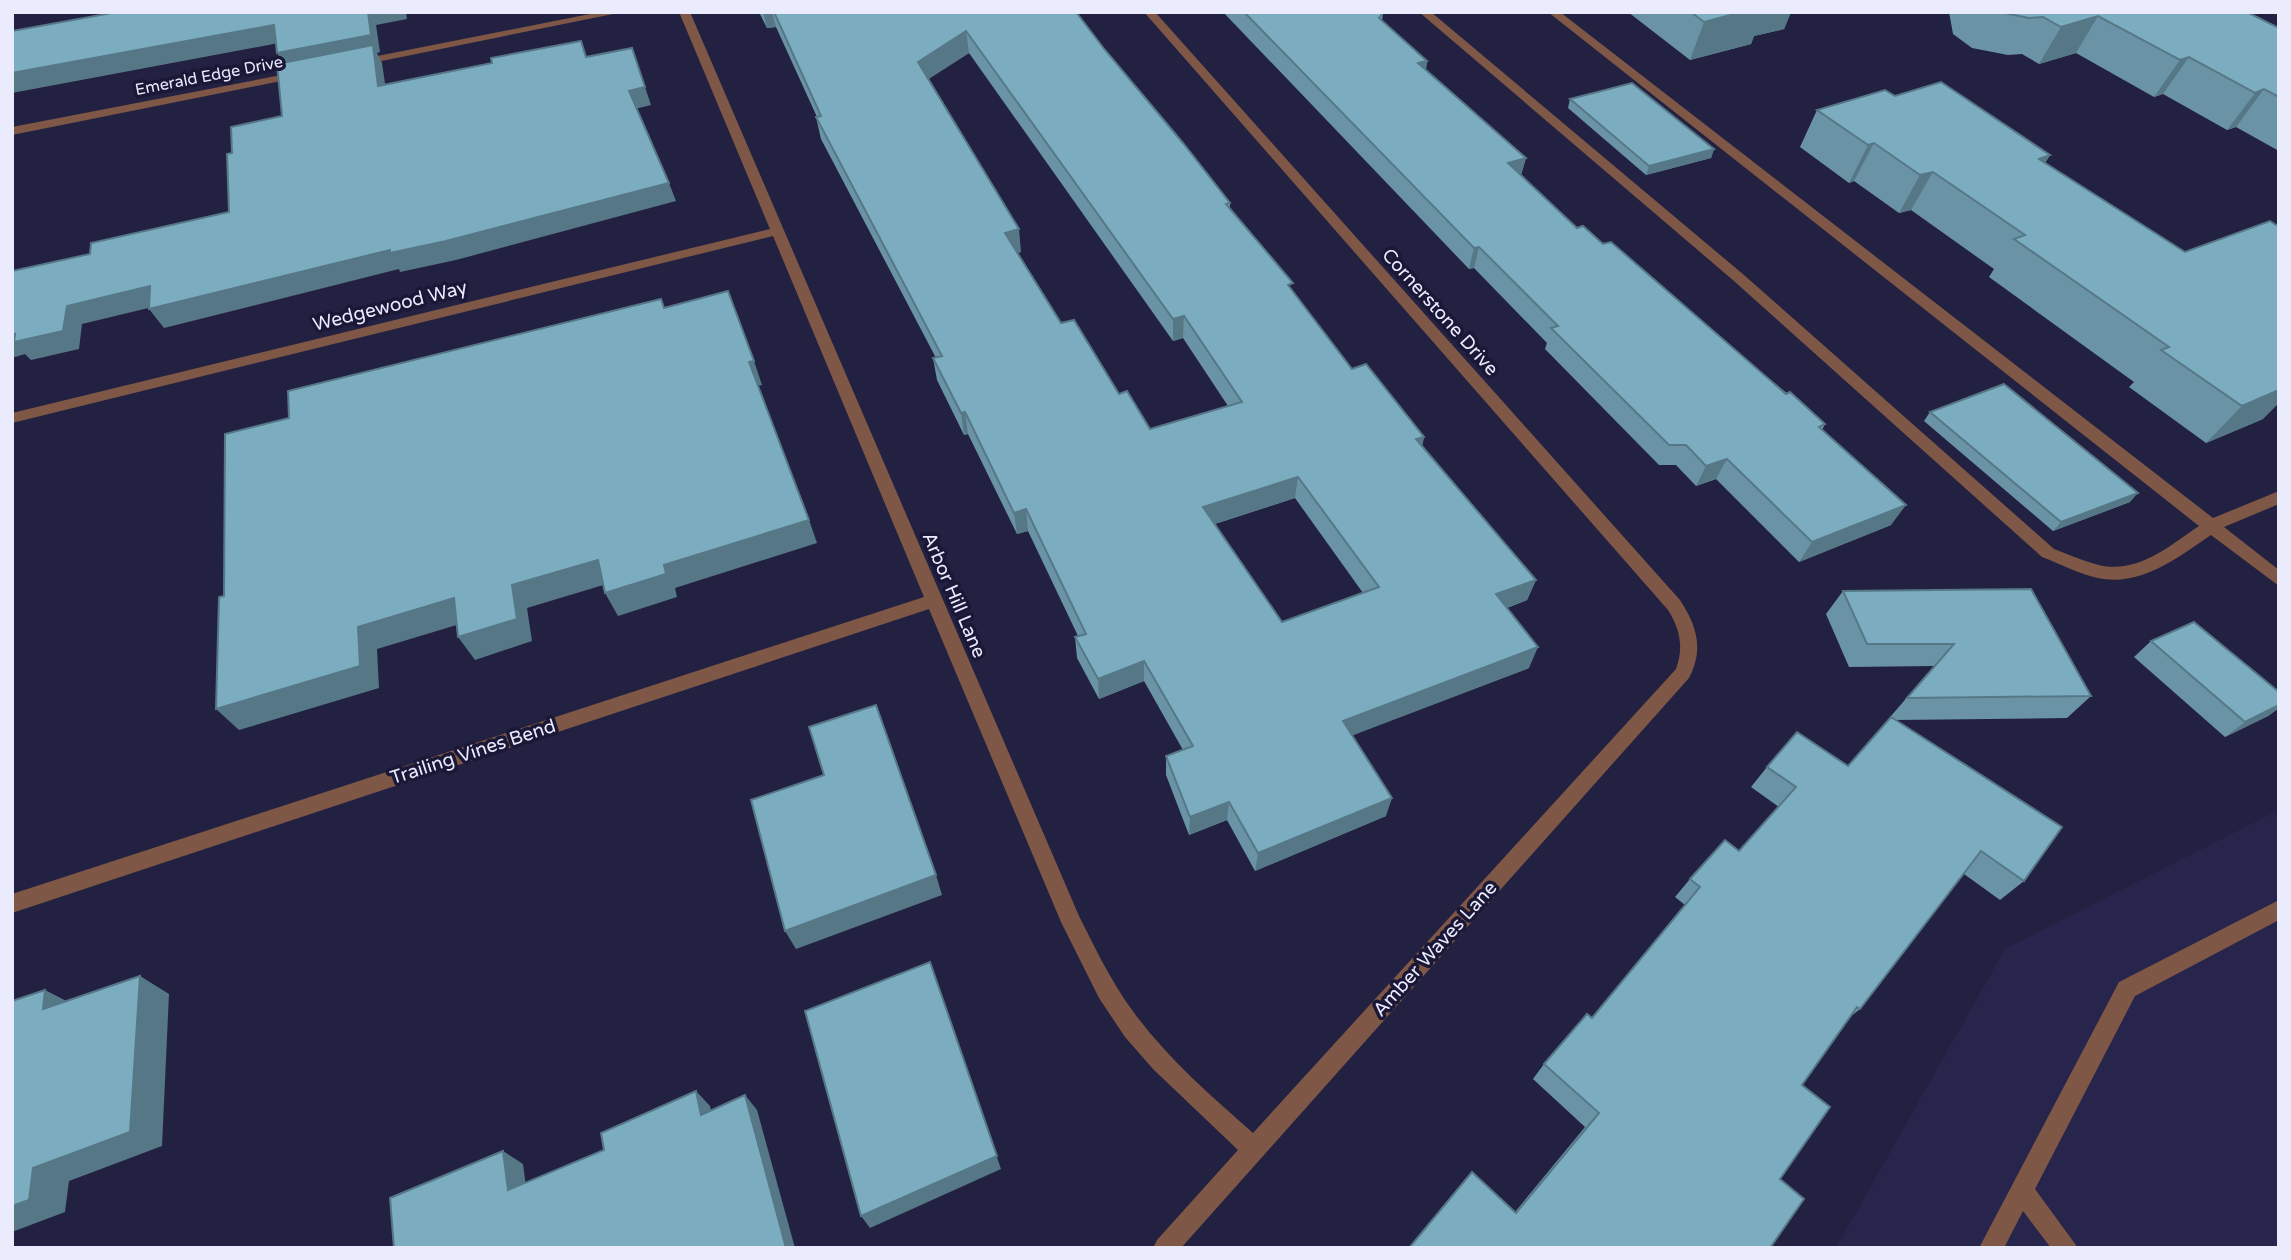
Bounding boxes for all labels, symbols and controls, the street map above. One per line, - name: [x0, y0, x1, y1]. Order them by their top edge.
- street label: Emerald Edge Drive: [133, 52, 285, 100]
- street label: Cornerstone Drive: [1377, 244, 1503, 380]
- street label: Wedgewood Way: [311, 276, 469, 336]
- street label: Arbor Hill Lane: [918, 529, 990, 661]
- street label: Trailing Vines Bend: [388, 715, 558, 789]
- street label: Amber Waves Lane: [1369, 877, 1501, 1021]

